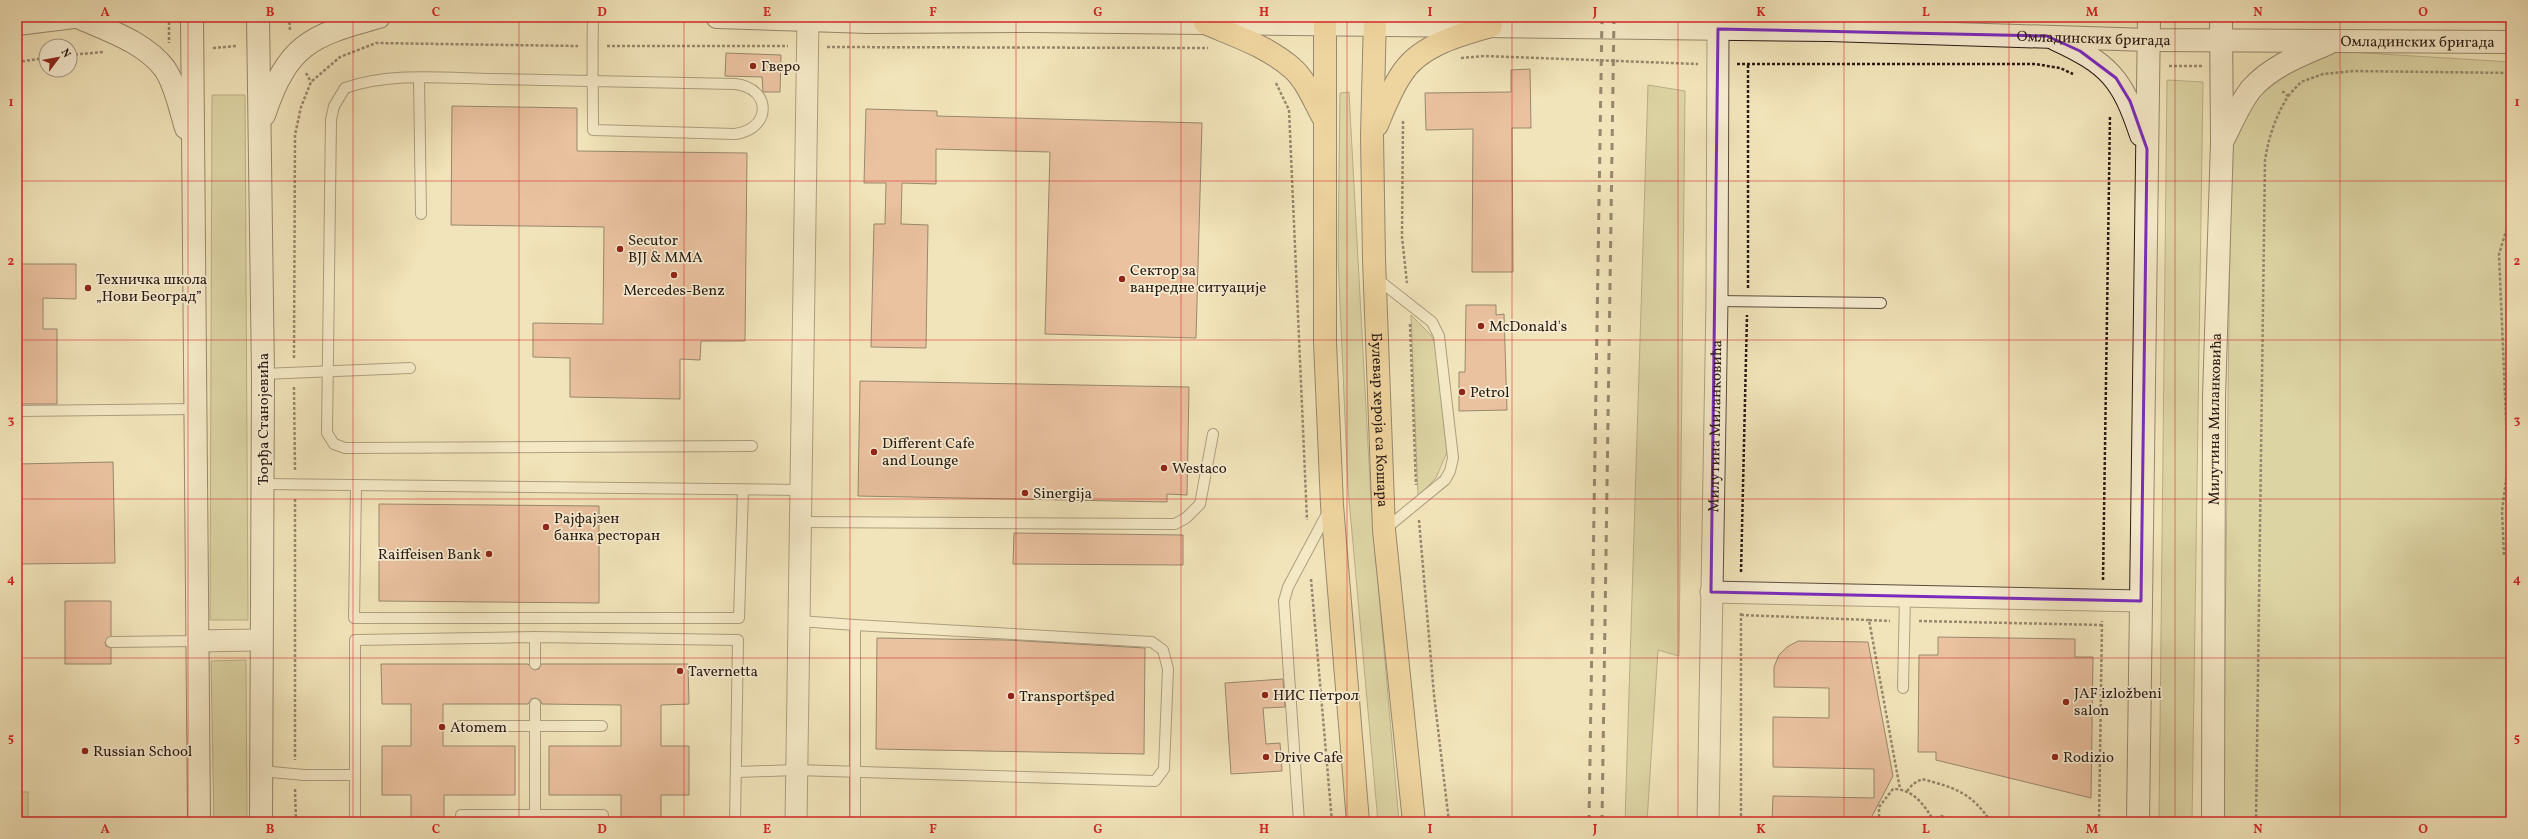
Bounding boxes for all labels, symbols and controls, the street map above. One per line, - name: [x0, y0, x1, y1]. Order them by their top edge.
- text: A: [100, 4, 110, 22]
- text: B: [266, 4, 275, 22]
- text: C: [432, 4, 440, 22]
- text: D: [597, 4, 607, 22]
- text: E: [763, 4, 771, 22]
- text: F: [929, 4, 937, 22]
- text: G: [1093, 4, 1103, 22]
- text: H: [1259, 4, 1269, 22]
- text: I: [1428, 4, 1433, 22]
- text: J: [1592, 4, 1598, 22]
- text: K: [1756, 4, 1766, 22]
- text: L: [1922, 4, 1930, 22]
- text: M: [2086, 4, 2099, 22]
- text: N: [2253, 4, 2263, 22]
- text: O: [2418, 4, 2428, 22]
- street label: Омладинских бригада: [2016, 27, 2171, 52]
- street label: Омладинских бригада: [2341, 32, 2495, 54]
- north arrow: [38, 38, 78, 78]
- text: N: [57, 46, 74, 61]
- place label: Гверо: [761, 57, 800, 78]
- marker: Гверо: [748, 61, 758, 71]
- text: 1: [8, 94, 14, 112]
- text: 1: [2514, 94, 2520, 112]
- place label: Secutor BJJ & MMA: [628, 231, 703, 269]
- marker: Secutor BJJ & MMA: [615, 244, 625, 254]
- text: 2: [8, 253, 15, 271]
- text: 2: [2514, 253, 2521, 271]
- place label: Сектор за ванредне ситуације: [1130, 261, 1266, 299]
- place label: Техничка школа „Нови Београд”: [96, 270, 207, 308]
- marker: Mercedes-Benz: [669, 270, 679, 280]
- marker: Сектор за ванредне ситуације: [1117, 274, 1127, 284]
- place label: Mercedes-Benz: [623, 281, 725, 302]
- marker: Техничка школа „Нови Београд”: [83, 283, 93, 293]
- place label: McDonald's: [1489, 317, 1567, 338]
- marker: McDonald's: [1476, 321, 1486, 331]
- street label: Булевар хероја са Кошара: [1365, 332, 1392, 508]
- street label: Милутина Миланковића: [2205, 332, 2228, 505]
- street label: Милутина Миланковића: [1704, 340, 1728, 513]
- street label: Ђорђа Станојевића: [254, 353, 275, 485]
- place label: Petrol: [1470, 383, 1509, 404]
- marker: Petrol: [1457, 387, 1467, 397]
- text: 3: [8, 412, 15, 430]
- text: 3: [2514, 412, 2521, 430]
- place label: Different Cafe and Lounge: [882, 434, 975, 472]
- marker: Different Cafe and Lounge: [869, 447, 879, 457]
- place label: Westaco: [1172, 459, 1227, 480]
- marker: Westaco: [1159, 463, 1169, 473]
- place label: Sinergija: [1033, 484, 1092, 505]
- marker: Sinergija: [1020, 488, 1030, 498]
- place label: Рајфајзен банка ресторан: [554, 509, 660, 547]
- marker: Рајфајзен банка ресторан: [541, 522, 551, 532]
- place label: Raiffeisen Bank: [378, 545, 481, 566]
- marker: Raiffeisen Bank: [484, 549, 494, 559]
- text: 4: [7, 571, 15, 589]
- text: 4: [2513, 571, 2521, 589]
- place label: Tavernetta: [688, 662, 758, 683]
- marker: Tavernetta: [675, 666, 685, 676]
- place label: JAF izložbeni salon: [2074, 684, 2162, 722]
- place label: НИС Петрол: [1273, 686, 1359, 707]
- place label: Transportšped: [1019, 687, 1115, 708]
- marker: НИС Петрол: [1260, 690, 1270, 700]
- marker: Transportšped: [1006, 691, 1016, 701]
- marker: JAF izložbeni salon: [2061, 697, 2071, 707]
- place label: Atomem: [450, 718, 507, 739]
- marker: Atomem: [437, 722, 447, 732]
- text: 5: [8, 730, 14, 748]
- text: 5: [2514, 730, 2520, 748]
- place label: Russian School: [93, 742, 192, 763]
- marker: Russian School: [80, 746, 90, 756]
- place label: Drive Cafe: [1274, 748, 1343, 769]
- place label: Rodizio: [2063, 748, 2114, 769]
- marker: Drive Cafe: [1261, 752, 1271, 762]
- marker: Rodizio: [2050, 752, 2060, 762]
- text: A: [100, 821, 110, 839]
- text: B: [266, 821, 275, 839]
- text: C: [432, 821, 440, 839]
- text: D: [597, 821, 607, 839]
- text: E: [763, 821, 771, 839]
- text: F: [929, 821, 937, 839]
- text: G: [1093, 821, 1103, 839]
- text: H: [1259, 821, 1269, 839]
- text: I: [1428, 821, 1433, 839]
- text: J: [1592, 821, 1598, 839]
- text: K: [1756, 821, 1766, 839]
- text: L: [1922, 821, 1930, 839]
- text: M: [2086, 821, 2099, 839]
- text: N: [2253, 821, 2263, 839]
- text: O: [2418, 821, 2428, 839]

